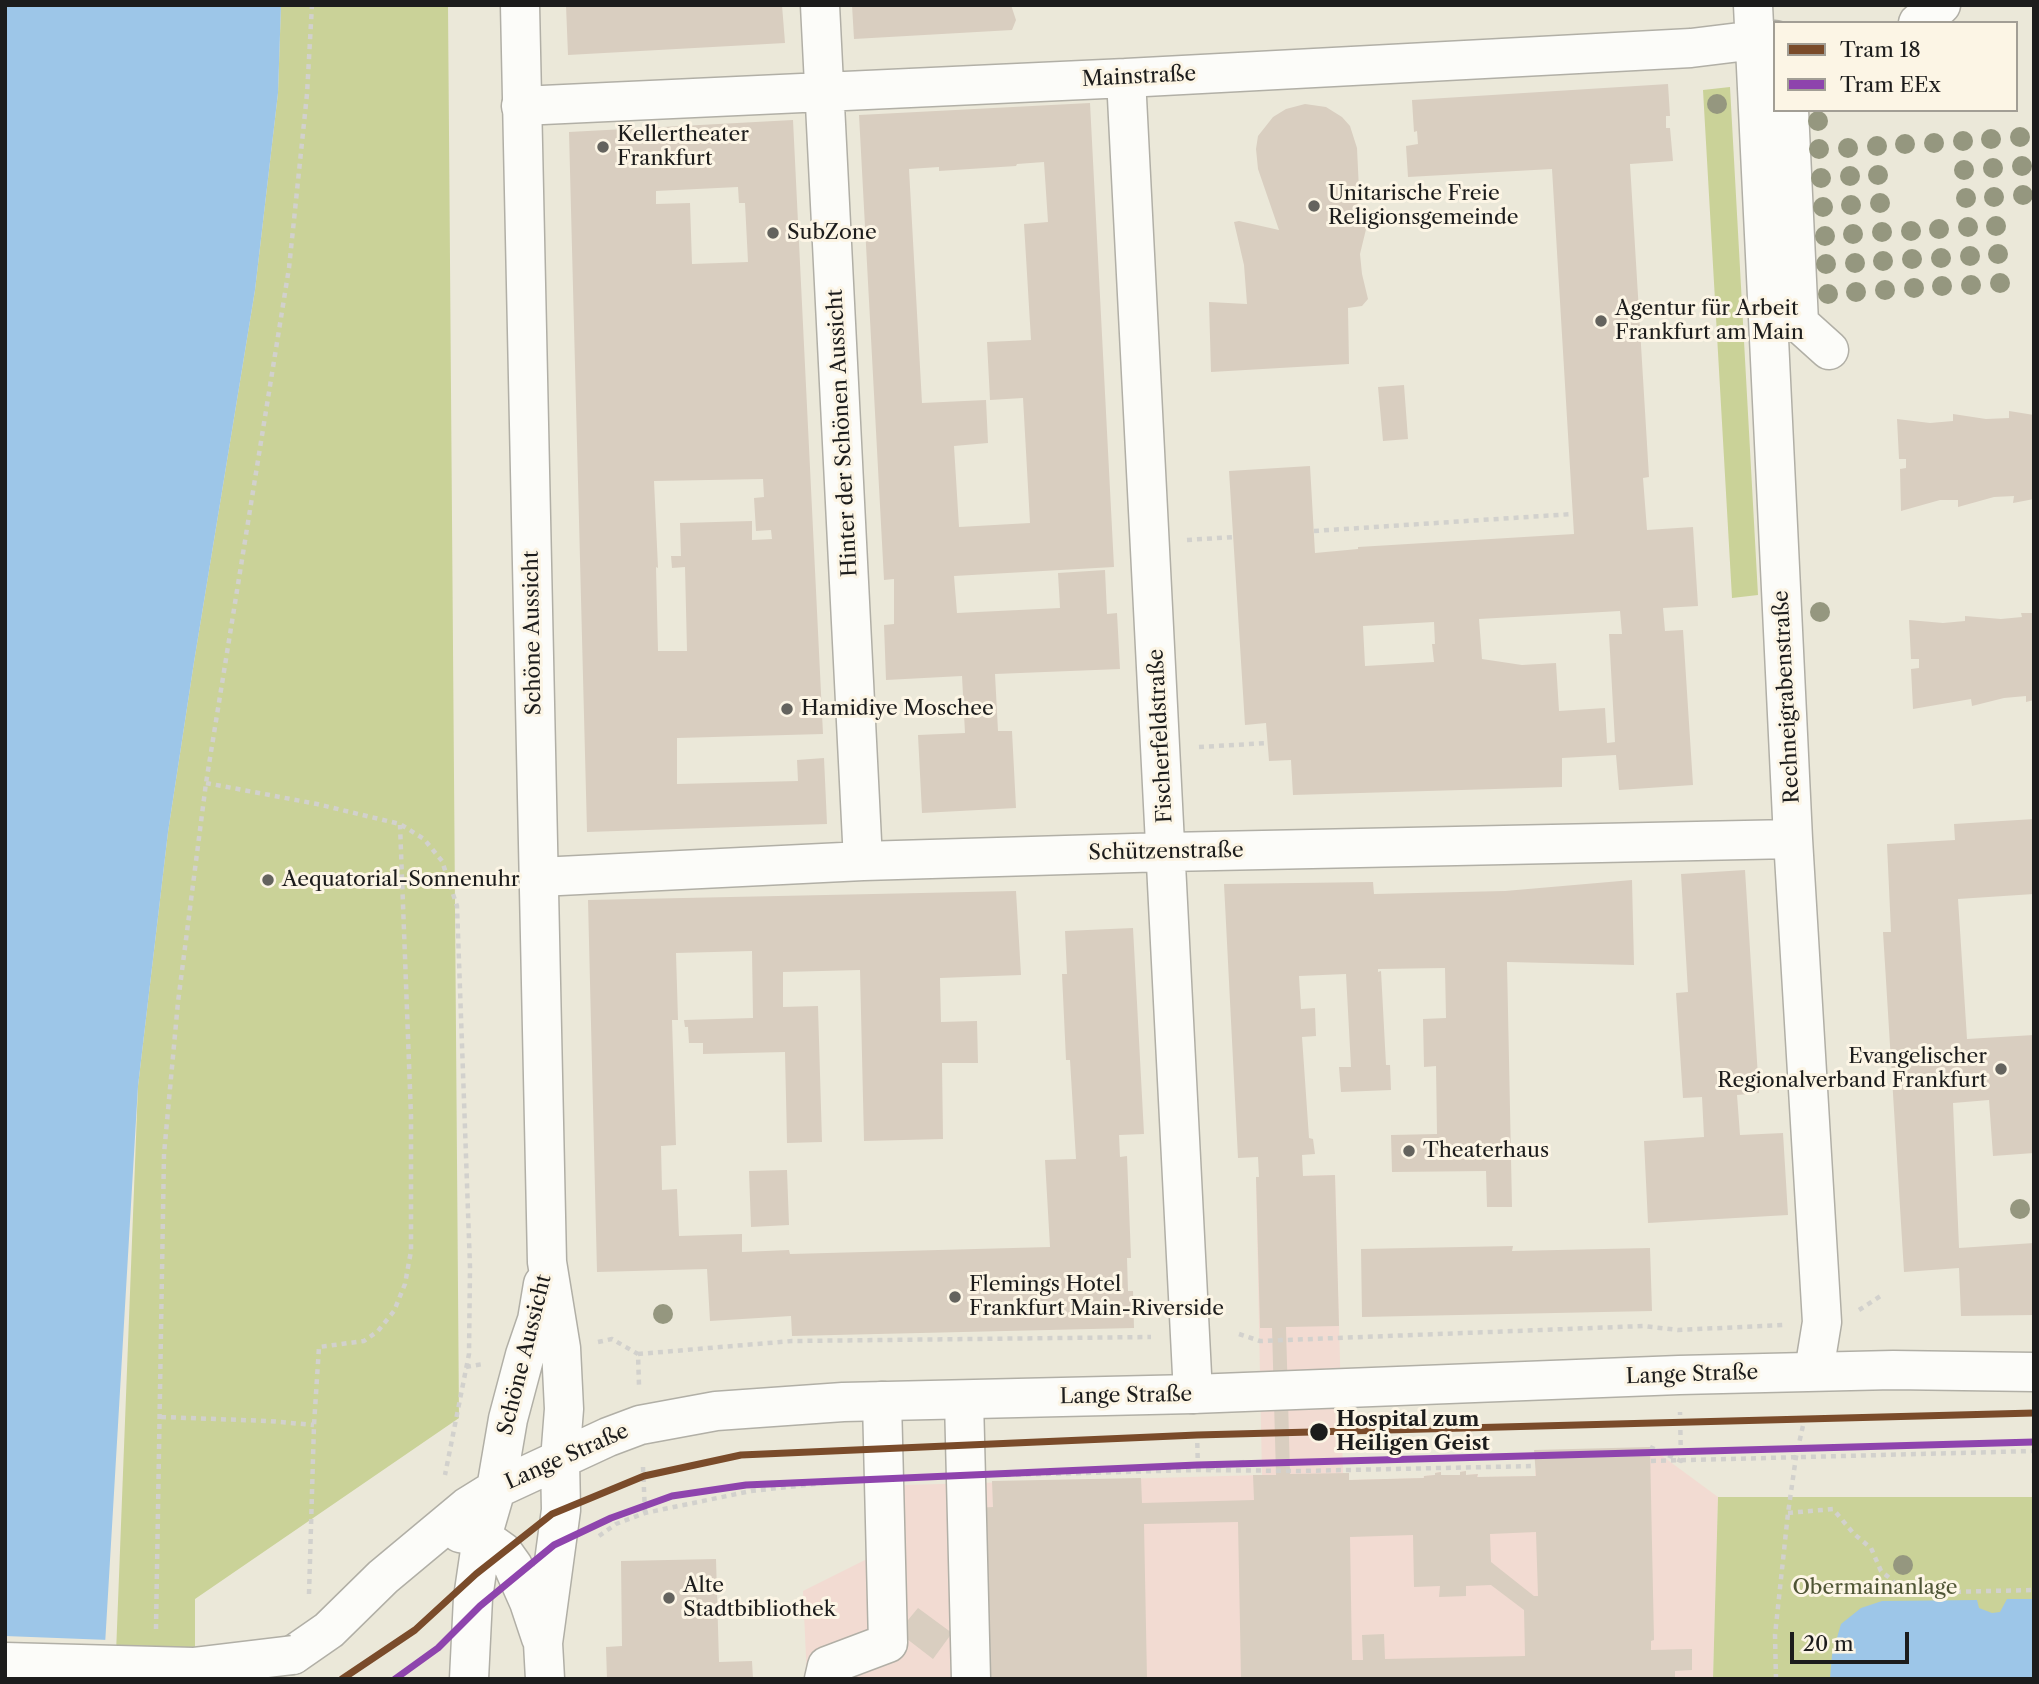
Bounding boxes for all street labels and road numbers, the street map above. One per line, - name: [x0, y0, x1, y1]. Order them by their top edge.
- street label: Mainstraße: [1081, 61, 1197, 93]
- street label: Hinter der Schönen Aussicht: [823, 289, 863, 577]
- street label: Schöne Aussicht: [519, 550, 547, 716]
- street label: Rechneigrabenstraße: [1769, 590, 1805, 804]
- street label: Fischerfeldstraße: [1144, 648, 1178, 824]
- street label: Schützenstraße: [1088, 838, 1244, 866]
- street label: Schöne Aussicht: [493, 1272, 557, 1438]
- street label: Lange Straße: [1625, 1360, 1759, 1390]
- street label: Lange Straße: [1060, 1382, 1192, 1410]
- street label: Lange Straße: [501, 1419, 633, 1495]

